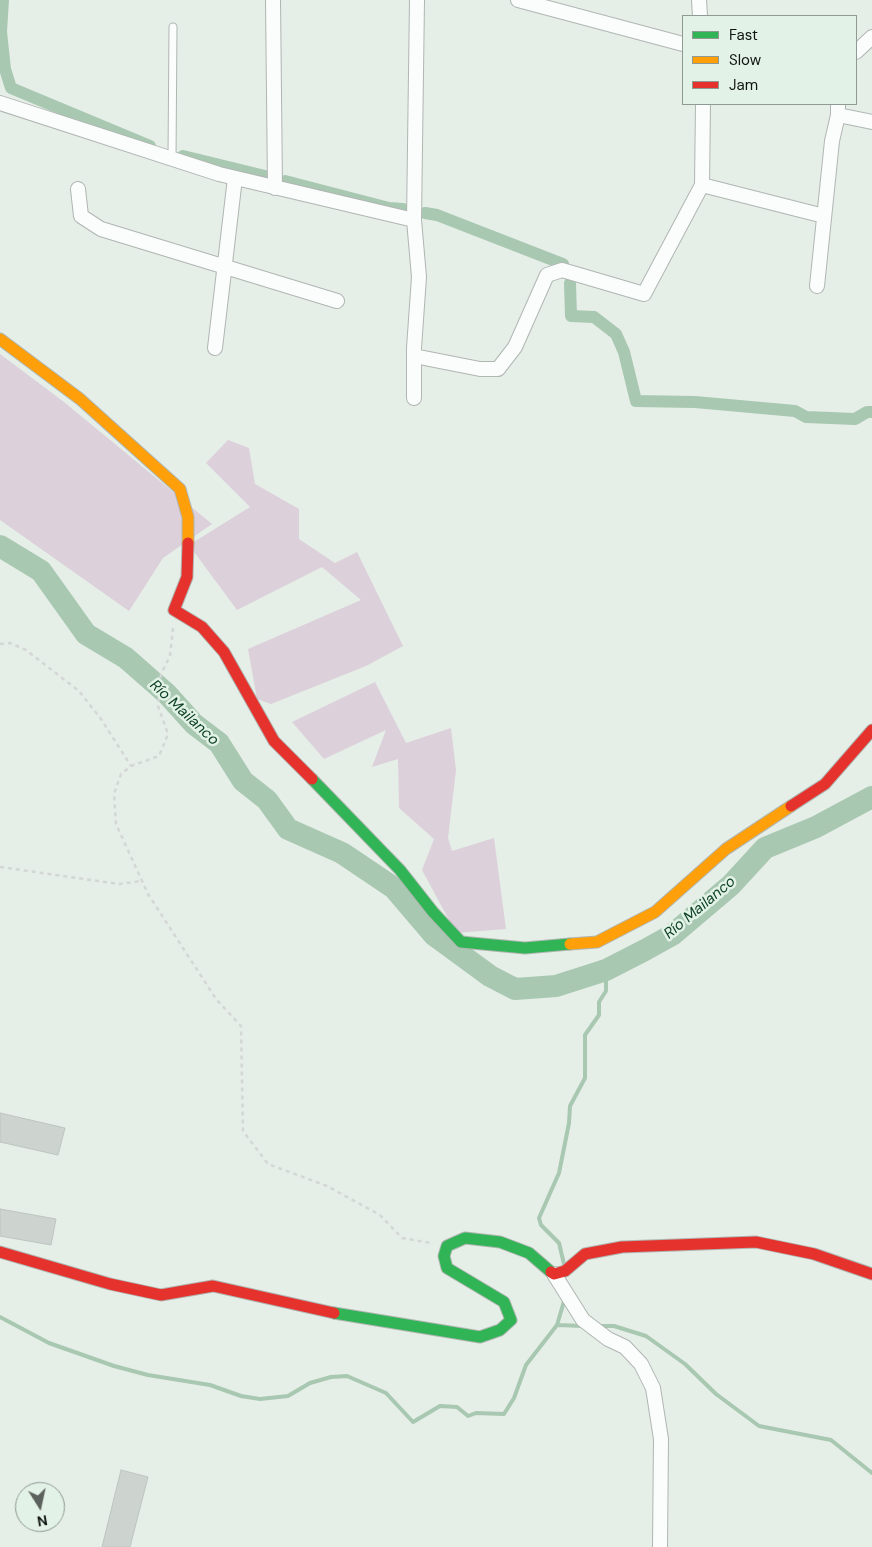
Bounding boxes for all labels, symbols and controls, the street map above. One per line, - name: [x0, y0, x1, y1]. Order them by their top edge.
- legend: [682, 15, 857, 105]
- text: Fast: [729, 25, 758, 45]
- text: Slow: [729, 50, 761, 70]
- text: Jam: [729, 75, 758, 95]
- water label: Río Mailanco: [146, 676, 222, 750]
- water label: Río Mailanco: [661, 873, 739, 943]
- north arrow: [15, 1482, 65, 1532]
- text: N: [36, 1511, 49, 1531]

